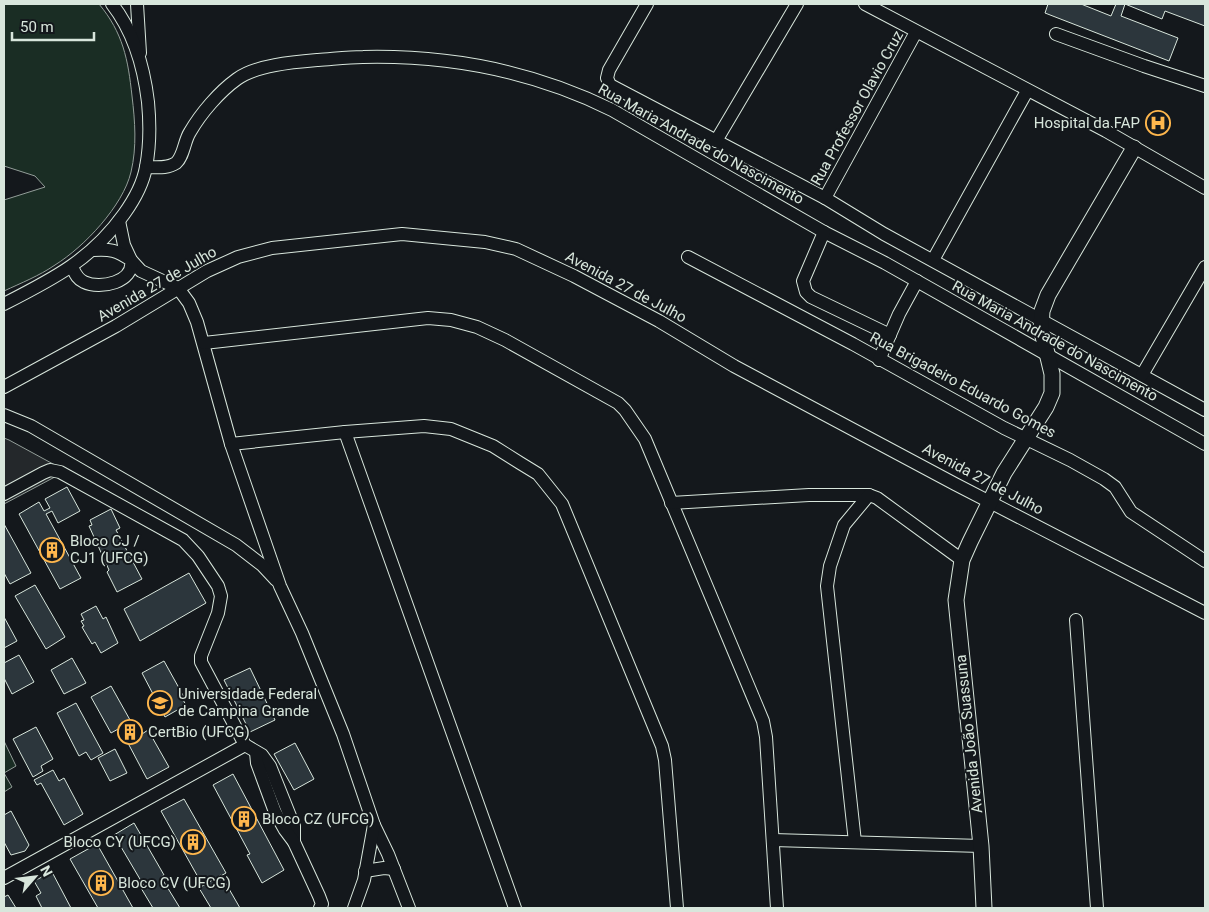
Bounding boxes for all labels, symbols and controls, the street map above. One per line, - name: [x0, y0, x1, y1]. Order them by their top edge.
- scale bar: [12, 10, 95, 42]
- text: 50 m: [20, 18, 54, 36]
- street label: Rua Professor Olavio Cruz: [807, 28, 907, 188]
- street label: Rua Maria Andrade do Nascimento: [595, 80, 807, 208]
- hospital icon: Hospital da FAP: [1145, 110, 1171, 136]
- place label: Hospital da FAP: [1034, 114, 1140, 132]
- street label: Avenida 27 de Julho: [94, 243, 220, 325]
- street label: Avenida 27 de Julho: [562, 247, 690, 327]
- street label: Rua Maria Andrade do Nascimento: [949, 277, 1161, 405]
- street label: Rua Brigadeiro Eduardo Gomes: [867, 328, 1059, 442]
- street label: Avenida 27 de Julho: [919, 439, 1047, 519]
- place label: Bloco CJ / CJ1 (UFCG): [70, 532, 149, 567]
- building icon: Bloco CJ / CJ1 (UFCG): [39, 537, 65, 563]
- street label: Avenida João Suassuna: [952, 654, 986, 814]
- place label: Universidade Federal de Campina Grande: [178, 685, 317, 720]
- school or university icon: Universidade Federal de Campina Grande: [147, 690, 173, 716]
- building icon: CertBio (UFCG): [117, 719, 143, 745]
- place label: CertBio (UFCG): [148, 723, 250, 741]
- building icon: Bloco CZ (UFCG): [231, 806, 257, 832]
- place label: Bloco CZ (UFCG): [262, 810, 375, 828]
- building icon: Bloco CY (UFCG): [180, 829, 206, 855]
- place label: Bloco CY (UFCG): [63, 833, 176, 851]
- north arrow: [10, 852, 60, 902]
- text: N: [37, 863, 56, 879]
- building icon: Bloco CV (UFCG): [88, 870, 114, 896]
- place label: Bloco CV (UFCG): [118, 874, 231, 892]

